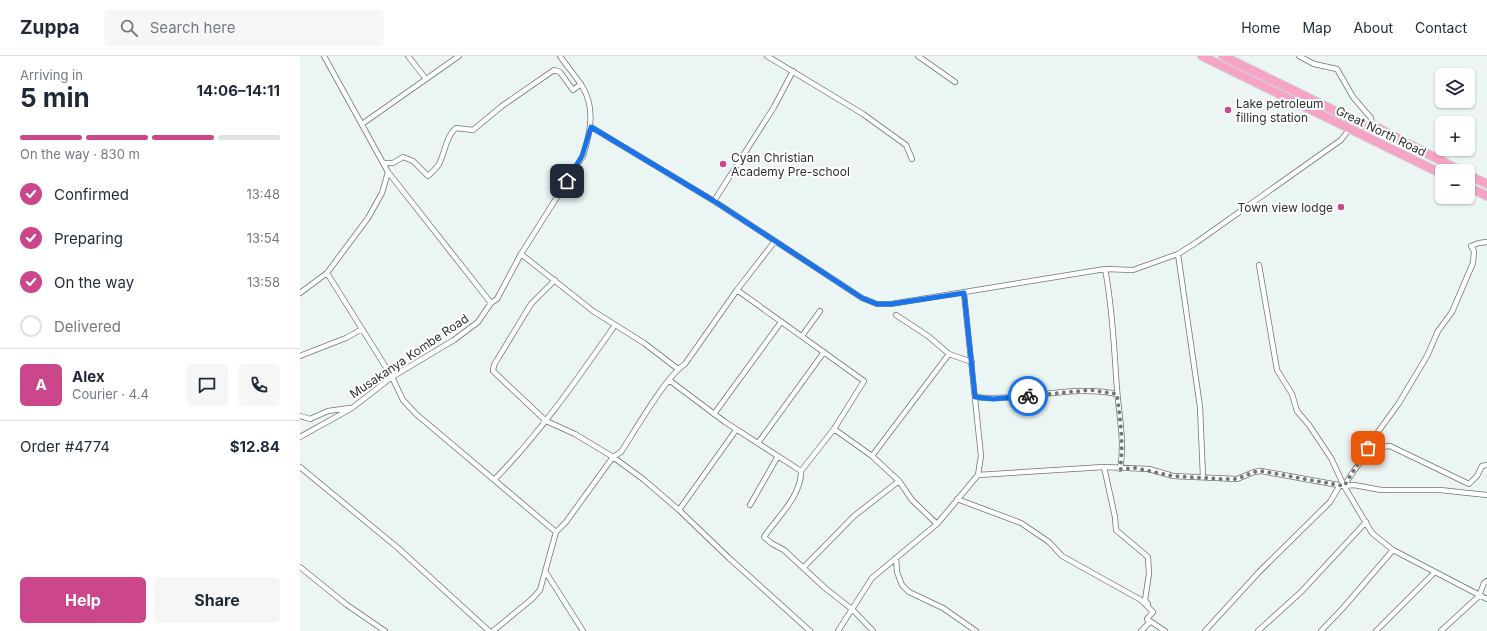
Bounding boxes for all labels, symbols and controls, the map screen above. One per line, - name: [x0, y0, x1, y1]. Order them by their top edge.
- search box: [104, 10, 384, 46]
- text: Zuppa: [20, 16, 80, 39]
- icon: search: [118, 17, 140, 39]
- text: Search here: [150, 18, 235, 37]
- text: Home: [1241, 19, 1280, 36]
- text: Map: [1302, 19, 1332, 36]
- text: About: [1354, 19, 1393, 36]
- text: Contact: [1415, 19, 1467, 36]
- text: Arriving in: [20, 67, 83, 83]
- map controls: [1435, 68, 1475, 204]
- button: layers: [1435, 68, 1475, 108]
- text: 14:06–14:11: [196, 81, 280, 100]
- text: 5 min: [20, 82, 90, 113]
- place label: Lake petroleum filling station: [1236, 96, 1324, 125]
- street label: Great North Road: [1333, 103, 1429, 159]
- marker: Lake petroleum filling station: [1223, 105, 1233, 115]
- button: +: [1435, 116, 1475, 156]
- text: On the way · 830 m: [20, 146, 140, 162]
- place label: Cyan Christian Academy Pre-school: [731, 150, 850, 179]
- marker: Cyan Christian Academy Pre-school: [718, 159, 728, 169]
- pin: [550, 164, 584, 198]
- button: −: [1435, 164, 1475, 204]
- icon: home: [556, 170, 578, 192]
- icon: check: [20, 183, 42, 205]
- text: Confirmed: [54, 185, 129, 204]
- text: 13:48: [246, 186, 280, 202]
- place label: Town view lodge: [1237, 200, 1333, 215]
- marker: Town view lodge: [1336, 202, 1346, 212]
- icon: check: [20, 227, 42, 249]
- text: Preparing: [54, 229, 123, 248]
- text: 13:54: [247, 230, 280, 246]
- icon: check: [20, 271, 42, 293]
- text: On the way: [54, 273, 134, 292]
- text: 13:58: [247, 274, 280, 290]
- street label: Musakanya Kombe Road: [347, 311, 471, 401]
- text: Delivered: [54, 317, 121, 336]
- button: chat: [186, 364, 228, 406]
- button: phone: [238, 364, 280, 406]
- text: Alex: [72, 367, 105, 386]
- text: A: [35, 375, 47, 394]
- courier: [1008, 376, 1048, 416]
- icon: bike: [1017, 385, 1039, 407]
- text: Courier · 4.4: [72, 386, 149, 402]
- pin: [1351, 431, 1385, 465]
- text: Order #4774: [20, 437, 110, 456]
- text: $12.84: [230, 437, 280, 456]
- icon: bag: [1357, 437, 1379, 459]
- button: Help: [20, 577, 146, 623]
- button: Share: [154, 577, 280, 623]

